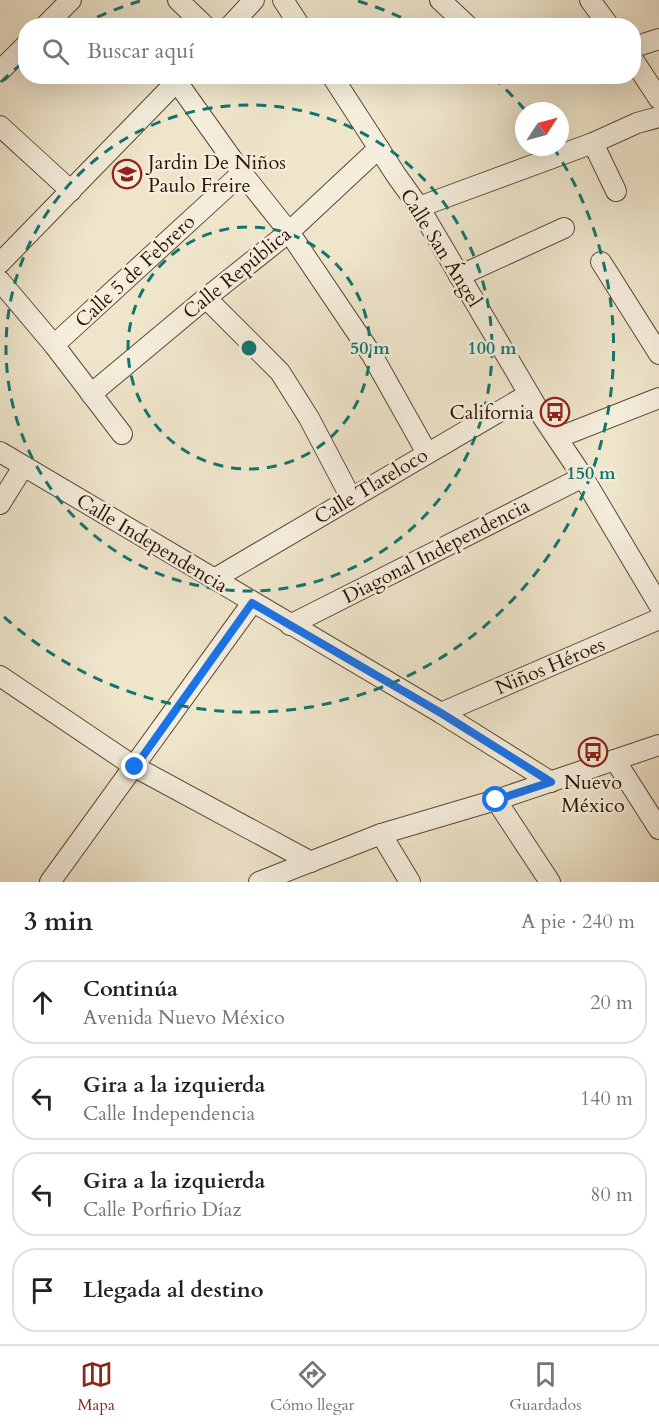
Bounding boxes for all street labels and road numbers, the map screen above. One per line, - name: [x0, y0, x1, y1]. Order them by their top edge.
- street label: Calle San Ángel: [394, 184, 488, 312]
- street label: Calle 5 de Febrero: [69, 208, 201, 334]
- street label: Calle República: [177, 221, 297, 325]
- street label: Calle Tlateloco: [309, 441, 433, 531]
- street label: Calle Independencia: [71, 487, 233, 599]
- street label: Diagonal Independencia: [338, 492, 534, 610]
- street label: Niños Héroes: [491, 631, 609, 701]

